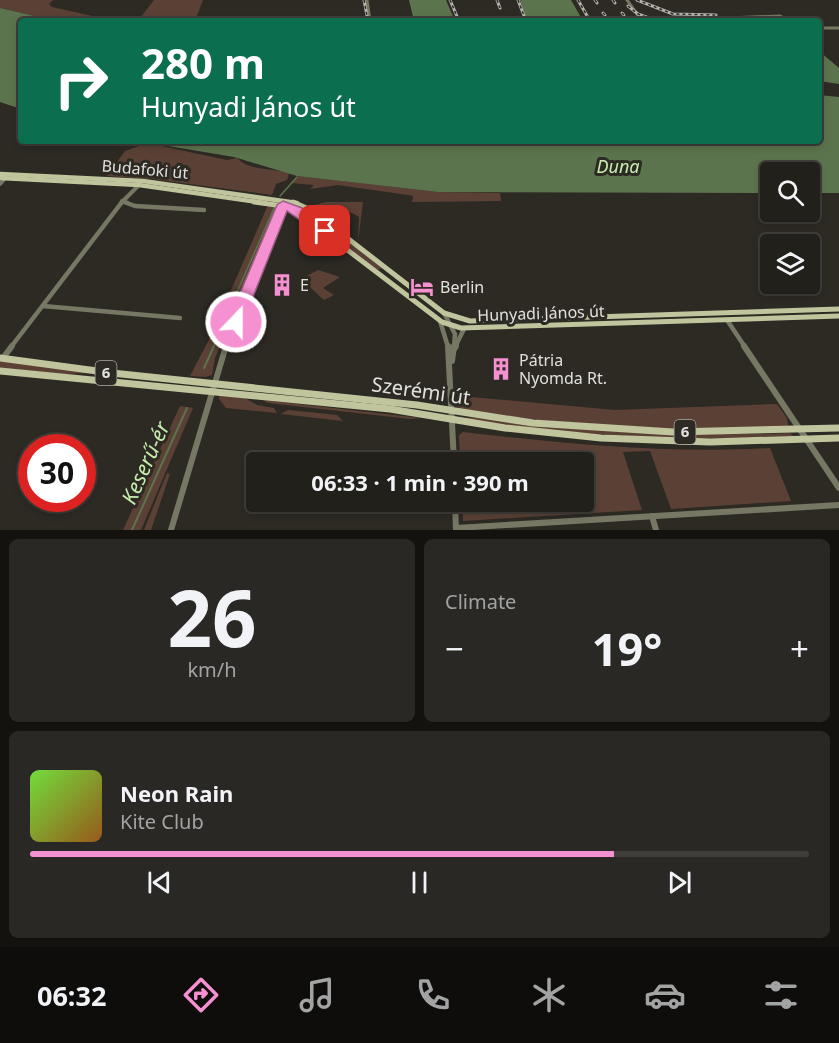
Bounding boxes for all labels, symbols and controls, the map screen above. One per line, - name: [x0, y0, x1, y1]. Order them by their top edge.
- text: 280 m: [141, 34, 265, 91]
- icon: right: [42, 42, 120, 120]
- text: Hunyadi János út: [141, 88, 356, 125]
- street label: Budafoki út: [101, 154, 189, 184]
- water label: Duna: [596, 154, 640, 178]
- map controls: [760, 162, 820, 294]
- button: search: [760, 162, 820, 222]
- pin: [299, 205, 350, 256]
- icon: arrive: [308, 214, 341, 247]
- button: layers: [760, 234, 820, 294]
- building icon: E: [269, 272, 295, 298]
- place label: E: [300, 274, 309, 296]
- hotel icon: Berlin: [409, 274, 435, 300]
- place label: Berlin: [440, 276, 484, 298]
- position arrow: [204, 290, 268, 354]
- street label: Hunyadi János út: [477, 300, 605, 326]
- place label: Pátria Nyomda Rt.: [519, 349, 607, 389]
- building icon: Pátria Nyomda Rt.: [488, 356, 514, 382]
- road number: 6: [96, 361, 116, 385]
- street label: Szerémi út: [370, 370, 472, 411]
- water label: Keserű-ér: [114, 415, 176, 508]
- road number: 6: [674, 420, 696, 444]
- speed limit sign: 30: [18, 434, 96, 512]
- text: 06:33 · 1 min · 390 m: [311, 467, 529, 497]
- text: 26: [167, 564, 257, 670]
- text: Climate: [445, 588, 516, 615]
- text: 19°: [592, 618, 662, 679]
- text: −: [445, 626, 464, 671]
- text: +: [790, 626, 809, 671]
- text: km/h: [187, 656, 237, 683]
- text: Neon Rain: [120, 778, 233, 808]
- text: Kite Club: [120, 808, 204, 835]
- icon: previous: [143, 866, 176, 899]
- icon: pause: [403, 866, 436, 899]
- icon: next: [663, 866, 696, 899]
- icon: directions: [180, 974, 222, 1016]
- icon: music: [296, 974, 338, 1016]
- icon: phone: [412, 974, 454, 1016]
- icon: climate: [528, 974, 570, 1016]
- icon: car: [644, 974, 686, 1016]
- icon: filters: [760, 974, 802, 1016]
- text: 06:32: [37, 977, 106, 1014]

